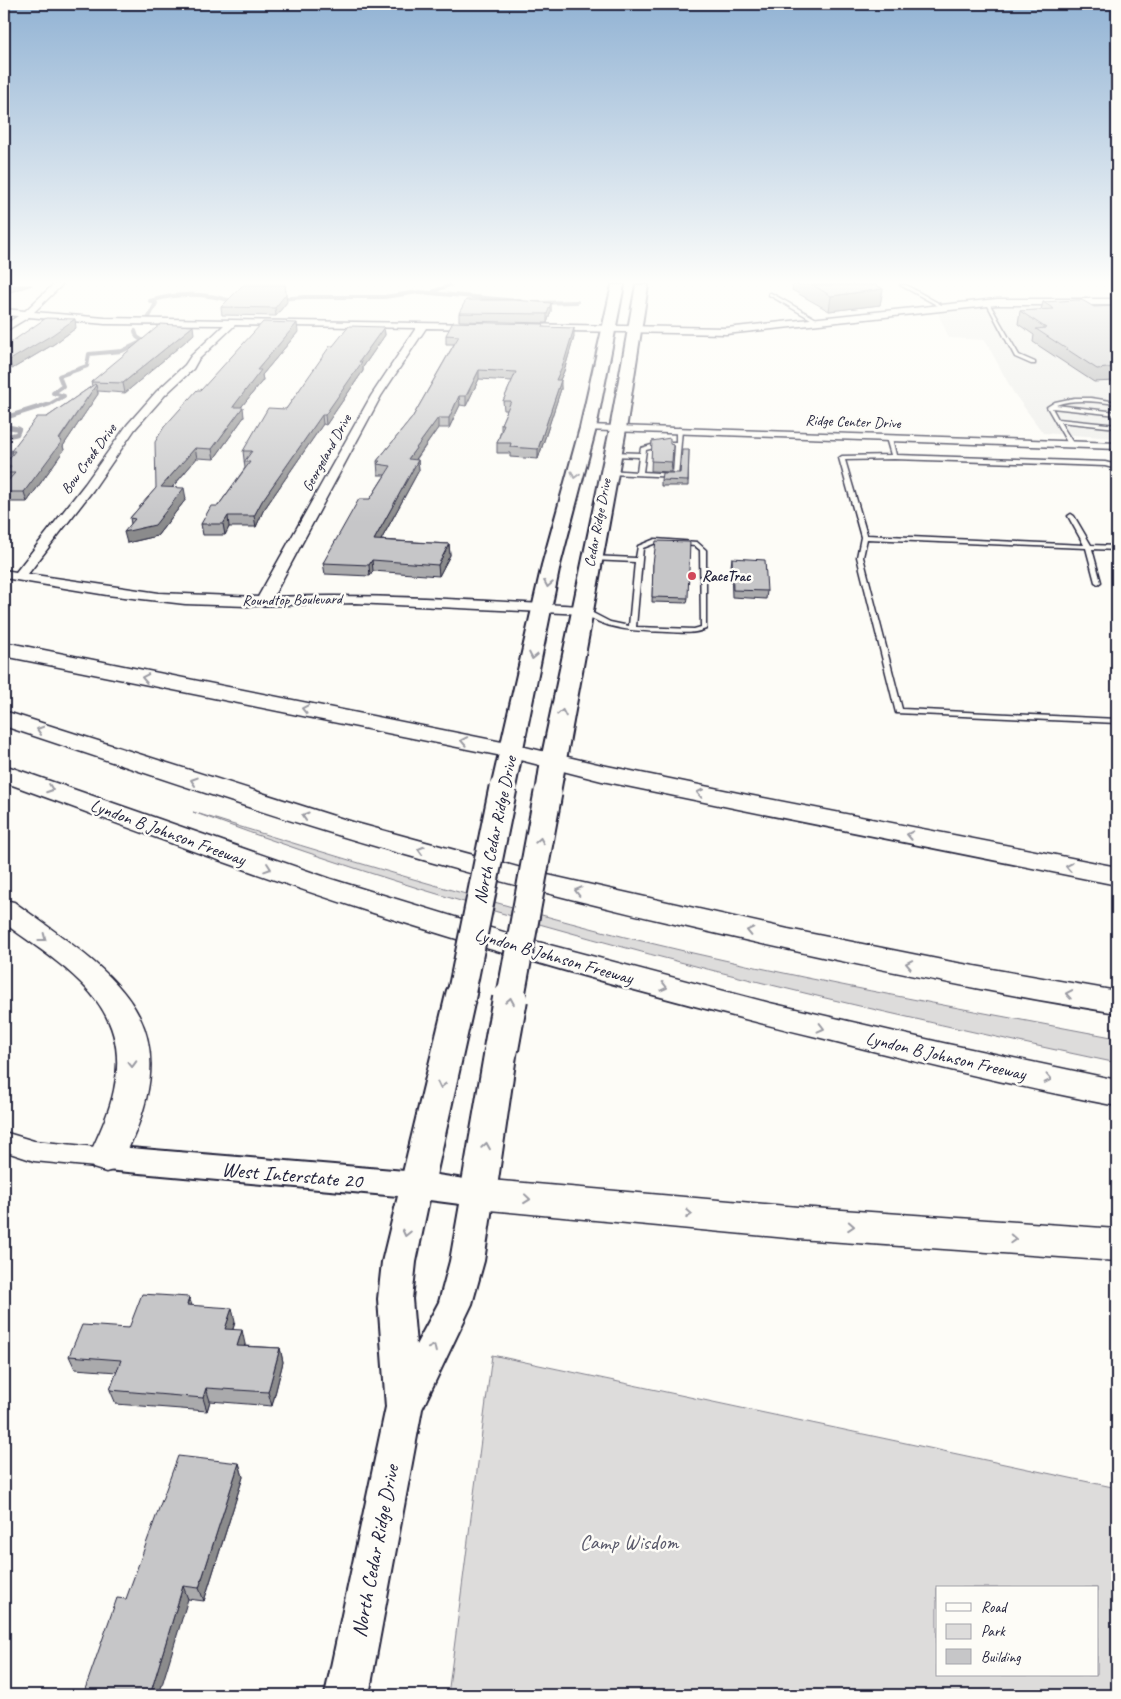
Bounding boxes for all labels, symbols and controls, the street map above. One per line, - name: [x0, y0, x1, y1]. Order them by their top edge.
- street label: Georgeland Drive: [298, 410, 356, 495]
- street label: Ridge Center Drive: [805, 411, 902, 433]
- street label: Bow Creek Drive: [57, 419, 122, 498]
- one-way arrow: [571, 470, 581, 478]
- street label: Cedar Ridge Drive: [580, 476, 616, 569]
- place label: RaceTrac: [702, 567, 752, 586]
- marker: RaceTrac: [686, 570, 698, 582]
- one-way arrow: [543, 580, 553, 589]
- street label: Roundtop Boulevard: [242, 590, 344, 610]
- one-way arrow: [528, 651, 539, 660]
- one-way arrow: [141, 673, 150, 683]
- one-way arrow: [300, 705, 309, 715]
- one-way arrow: [556, 708, 567, 717]
- one-way arrow: [36, 726, 45, 736]
- one-way arrow: [460, 737, 468, 747]
- street label: North Cedar Ridge Drive: [469, 753, 522, 906]
- one-way arrow: [190, 777, 199, 787]
- one-way arrow: [45, 783, 53, 793]
- one-way arrow: [696, 789, 705, 799]
- street label: Lyndon B Johnson Freeway: [87, 794, 250, 871]
- one-way arrow: [301, 812, 309, 822]
- one-way arrow: [906, 831, 914, 841]
- one-way arrow: [534, 836, 544, 845]
- one-way arrow: [416, 845, 425, 856]
- one-way arrow: [264, 862, 272, 872]
- one-way arrow: [1065, 862, 1074, 873]
- one-way arrow: [573, 886, 582, 897]
- street label: Lyndon B Johnson Freeway: [472, 923, 637, 990]
- one-way arrow: [746, 926, 755, 937]
- one-way arrow: [37, 932, 47, 941]
- one-way arrow: [905, 959, 914, 970]
- one-way arrow: [659, 981, 668, 992]
- one-way arrow: [1065, 989, 1074, 999]
- one-way arrow: [505, 996, 515, 1005]
- one-way arrow: [817, 1022, 825, 1032]
- street label: Lyndon B Johnson Freeway: [864, 1027, 1030, 1086]
- one-way arrow: [127, 1060, 137, 1068]
- one-way arrow: [1044, 1073, 1052, 1084]
- one-way arrow: [436, 1081, 447, 1090]
- one-way arrow: [480, 1142, 491, 1150]
- street label: West Interstate 20: [221, 1156, 365, 1194]
- one-way arrow: [523, 1193, 531, 1204]
- one-way arrow: [685, 1208, 693, 1219]
- one-way arrow: [847, 1221, 855, 1232]
- one-way arrow: [401, 1228, 412, 1237]
- one-way arrow: [1009, 1233, 1017, 1244]
- one-way arrow: [427, 1344, 437, 1353]
- street label: North Cedar Ridge Drive: [346, 1461, 405, 1639]
- park label: Camp Wisdom: [580, 1529, 679, 1555]
- legend: [936, 1586, 1098, 1676]
- text: Road: [981, 1598, 1008, 1617]
- text: Park: [981, 1622, 1006, 1641]
- text: Building: [981, 1648, 1021, 1667]

